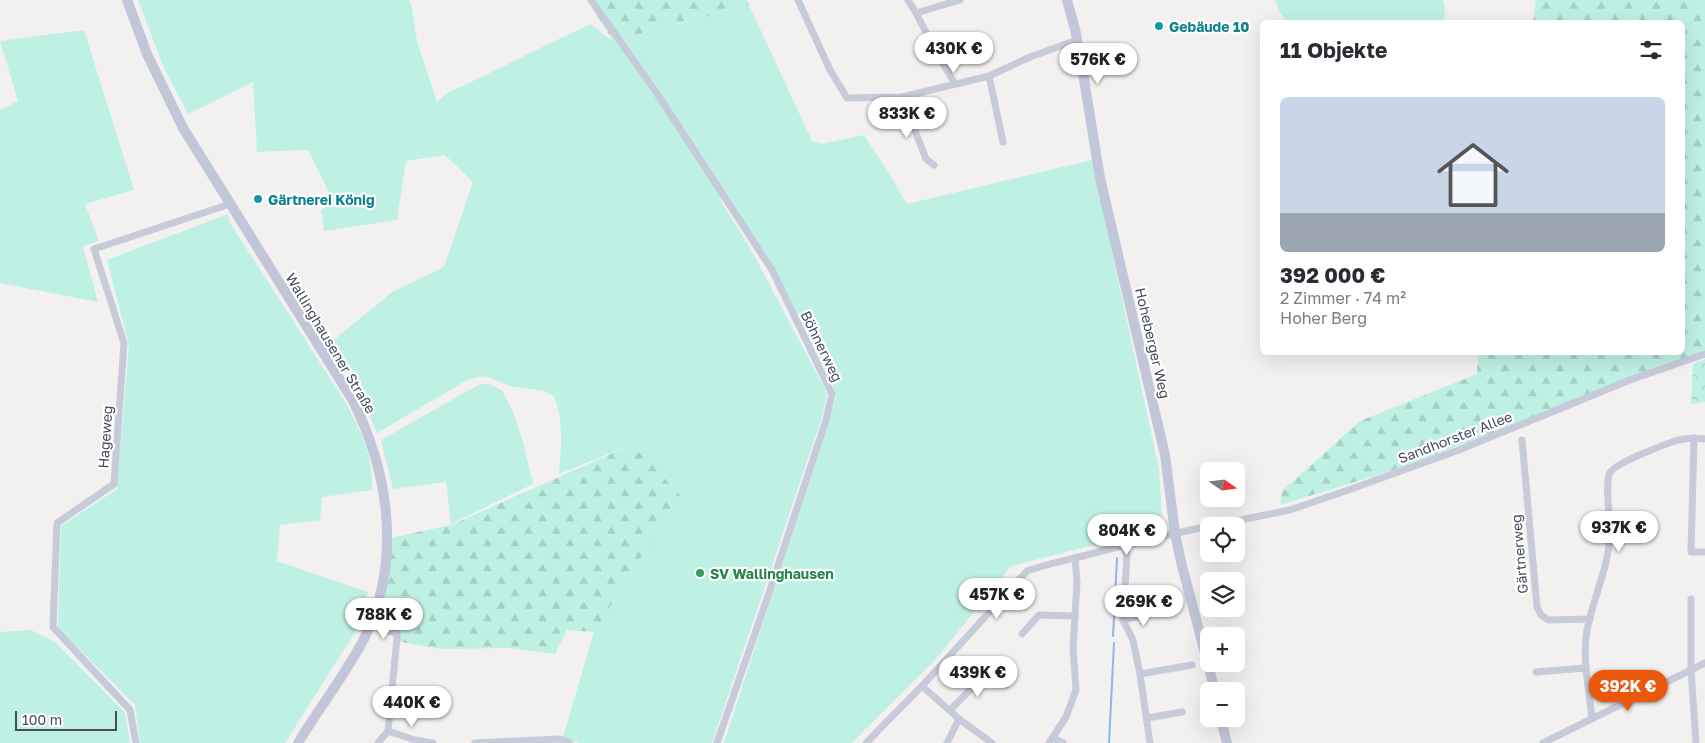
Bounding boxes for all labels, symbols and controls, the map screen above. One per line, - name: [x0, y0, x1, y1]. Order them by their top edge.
- place label: Gebäude 10: [1169, 18, 1249, 35]
- marker: Gebäude 10: [1153, 20, 1165, 32]
- pin: 430K €: [913, 32, 995, 74]
- icon: filters: [1637, 36, 1665, 64]
- text: 11 Objekte: [1280, 37, 1387, 63]
- text: 430K €: [925, 38, 983, 58]
- pin: 576K €: [1057, 42, 1139, 85]
- text: 576K €: [1070, 49, 1126, 69]
- pin: 833K €: [866, 96, 948, 139]
- text: 833K €: [879, 103, 935, 123]
- icon: home: [1428, 130, 1518, 220]
- place label: Gärtnerei König: [268, 191, 375, 208]
- marker: Gärtnerei König: [252, 193, 264, 205]
- text: 392 000 €: [1280, 262, 1385, 288]
- street label: Wallinghausener Straße: [282, 270, 380, 416]
- street label: Hoheberger Weg: [1132, 286, 1174, 400]
- text: 2 Zimmer · 74 m²: [1280, 288, 1406, 308]
- street label: Böhnerweg: [798, 308, 846, 384]
- text: Hoher Berg: [1280, 308, 1367, 328]
- street label: Hageweg: [94, 405, 116, 469]
- street label: Sandhorster Allee: [1396, 407, 1514, 467]
- north arrow: [1200, 462, 1245, 508]
- map controls: [1200, 462, 1245, 727]
- pin: 937K €: [1578, 510, 1660, 553]
- pin: 804K €: [1086, 514, 1168, 556]
- street label: Gärtnerweg: [1507, 514, 1531, 594]
- button: locate: [1200, 517, 1245, 562]
- text: 937K €: [1591, 517, 1647, 537]
- text: 804K €: [1098, 520, 1156, 540]
- place label: SV Wallinghausen: [710, 565, 834, 582]
- marker: SV Wallinghausen: [694, 567, 706, 579]
- button: layers: [1200, 572, 1245, 617]
- pin: 457K €: [956, 578, 1038, 620]
- text: 457K €: [969, 584, 1025, 604]
- pin: 269K €: [1103, 584, 1185, 627]
- text: 269K €: [1116, 591, 1172, 611]
- pin: 788K €: [343, 598, 425, 640]
- text: 788K €: [356, 604, 412, 624]
- button: +: [1200, 627, 1245, 672]
- pin: 439K €: [937, 656, 1019, 698]
- text: 439K €: [950, 662, 1006, 682]
- pin: 392K €: [1587, 670, 1669, 712]
- text: 392K €: [1600, 676, 1656, 696]
- button: −: [1200, 682, 1245, 727]
- pin: 440K €: [371, 686, 453, 728]
- text: 440K €: [383, 692, 441, 712]
- scale bar: [15, 708, 118, 731]
- text: 100 m: [22, 711, 62, 728]

